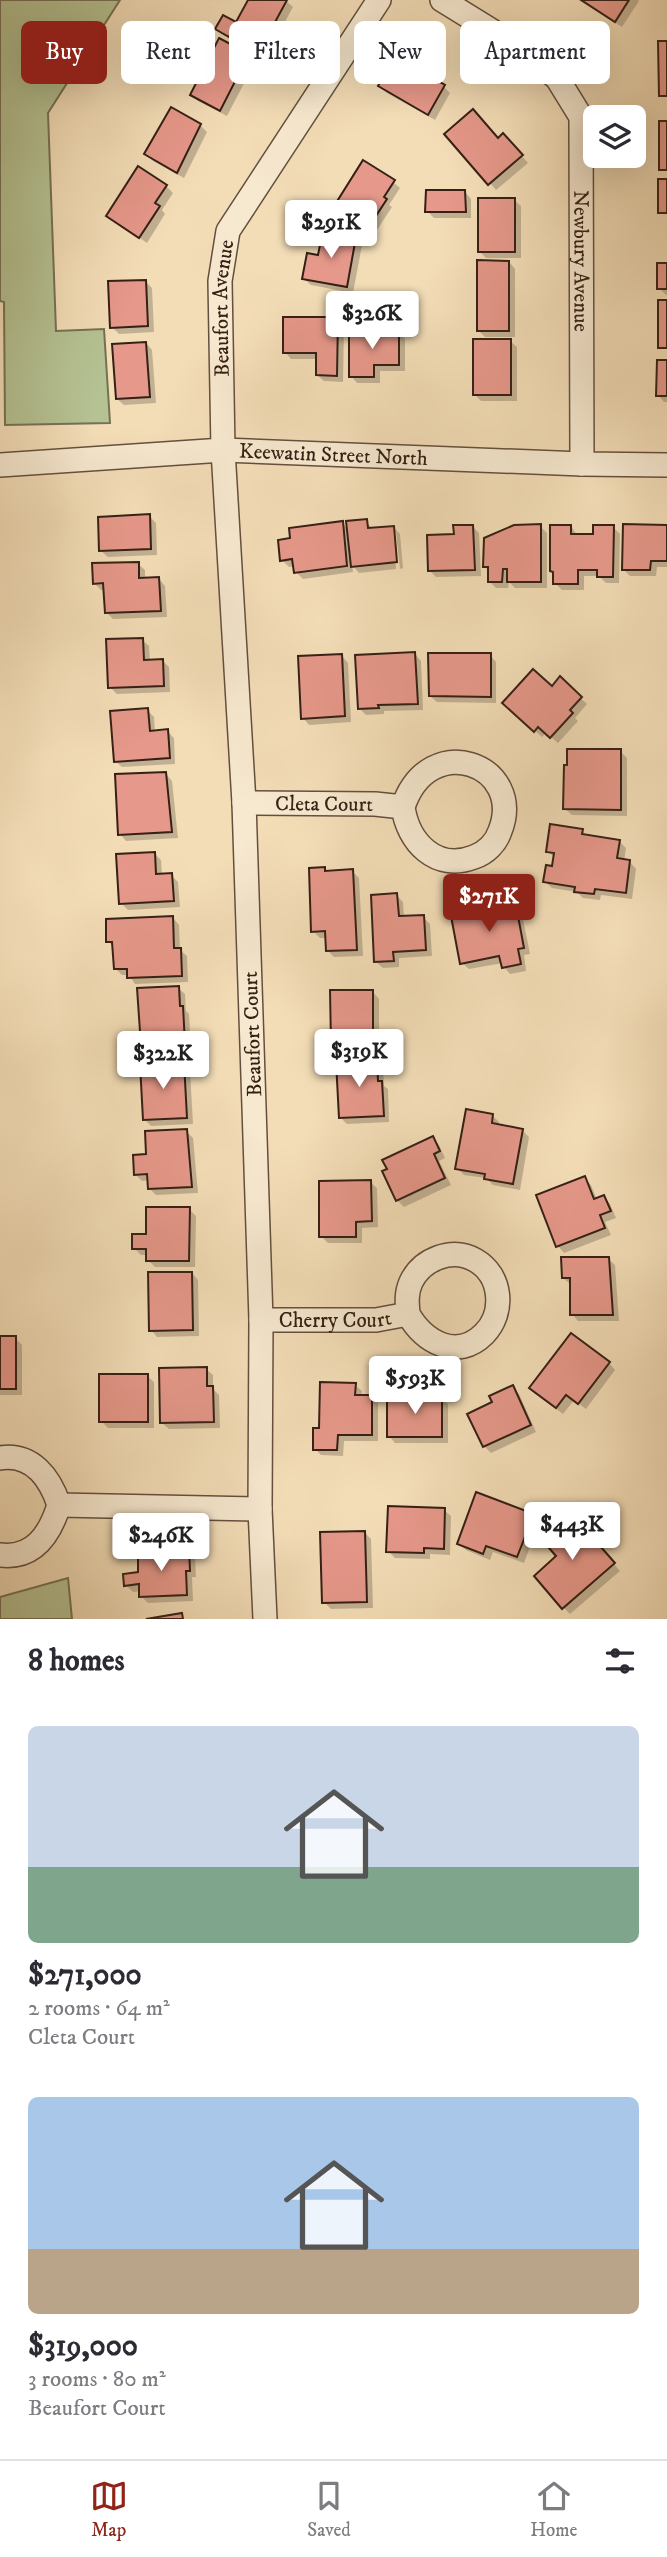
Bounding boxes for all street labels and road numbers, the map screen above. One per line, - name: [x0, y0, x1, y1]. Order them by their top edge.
- street label: Newbury Avenue: [567, 190, 594, 332]
- street label: Beaufort Avenue: [208, 238, 240, 377]
- street label: Keewatin Street North: [239, 439, 428, 472]
- street label: Cleta Court: [275, 791, 373, 818]
- street label: Beaufort Court: [238, 970, 268, 1097]
- street label: Cherry Court: [279, 1305, 394, 1334]

